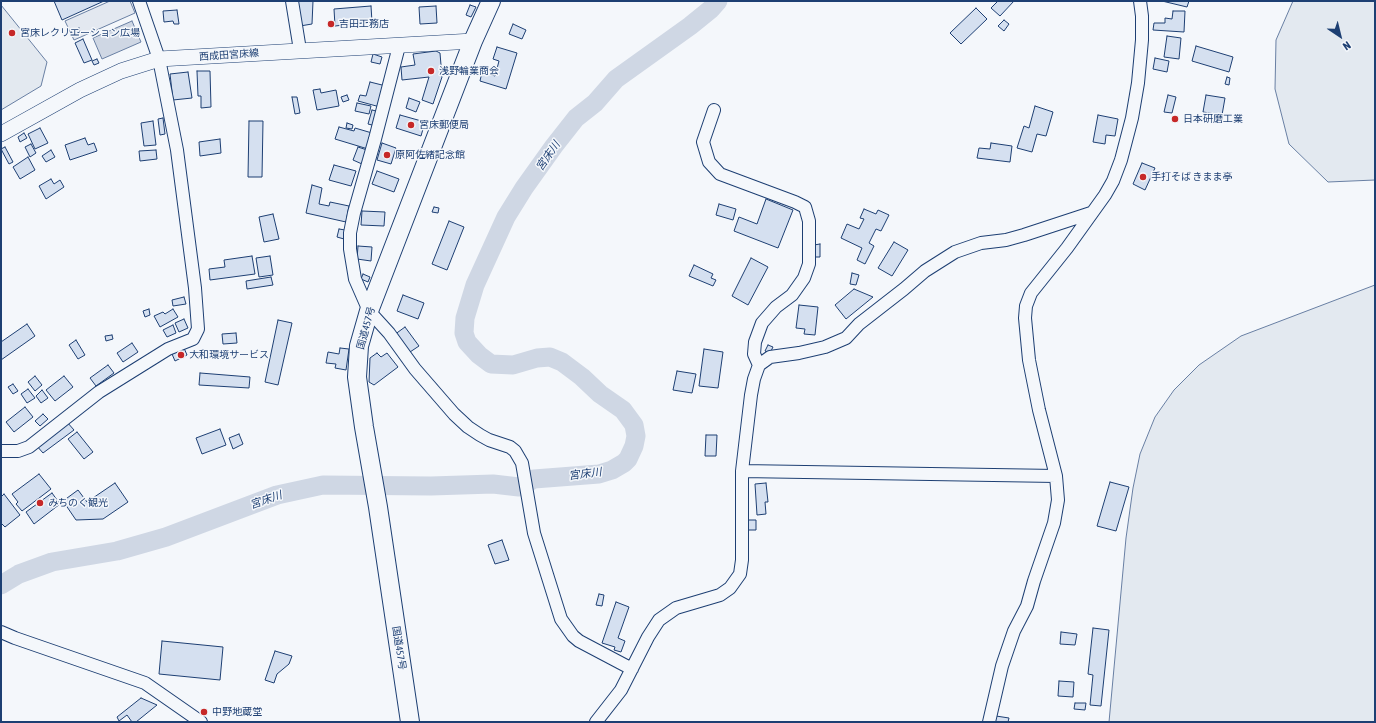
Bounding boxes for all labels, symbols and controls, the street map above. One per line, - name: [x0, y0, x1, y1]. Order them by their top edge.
- north arrow: [1320, 16, 1360, 56]
- place label: 吉田工務店: [339, 18, 389, 30]
- marker: 吉田工務店: [326, 19, 336, 29]
- place label: 宮床レクリエーション広場: [20, 27, 140, 39]
- marker: 宮床レクリエーション広場: [7, 28, 17, 38]
- text: N: [1341, 39, 1353, 53]
- street label: 西成田宮床線: [199, 47, 259, 63]
- place label: 浅野輪業商会: [439, 65, 499, 77]
- marker: 浅野輪業商会: [426, 66, 436, 76]
- place label: 日本研磨工業: [1183, 113, 1243, 125]
- marker: 日本研磨工業: [1170, 114, 1180, 124]
- place label: 宮床郵便局: [419, 119, 469, 131]
- marker: 宮床郵便局: [406, 120, 416, 130]
- water label: 宮床川: [533, 139, 563, 173]
- place label: 原阿佐緒記念館: [395, 149, 465, 161]
- marker: 原阿佐緒記念館: [382, 150, 392, 160]
- place label: 手打そば きまま亭: [1151, 171, 1232, 183]
- marker: 手打そば きまま亭: [1138, 172, 1148, 182]
- street label: 国道457号: [354, 305, 378, 351]
- place label: 大和環境サービス: [189, 349, 269, 361]
- marker: 大和環境サービス: [176, 350, 186, 360]
- water label: 宮床川: [568, 465, 602, 483]
- water label: 宮床川: [248, 488, 284, 512]
- place label: みちのく観光: [48, 497, 108, 509]
- marker: みちのく観光: [35, 498, 45, 508]
- street label: 国道457号: [390, 625, 408, 671]
- place label: 中野地蔵堂: [212, 706, 262, 718]
- marker: 中野地蔵堂: [199, 707, 209, 717]

